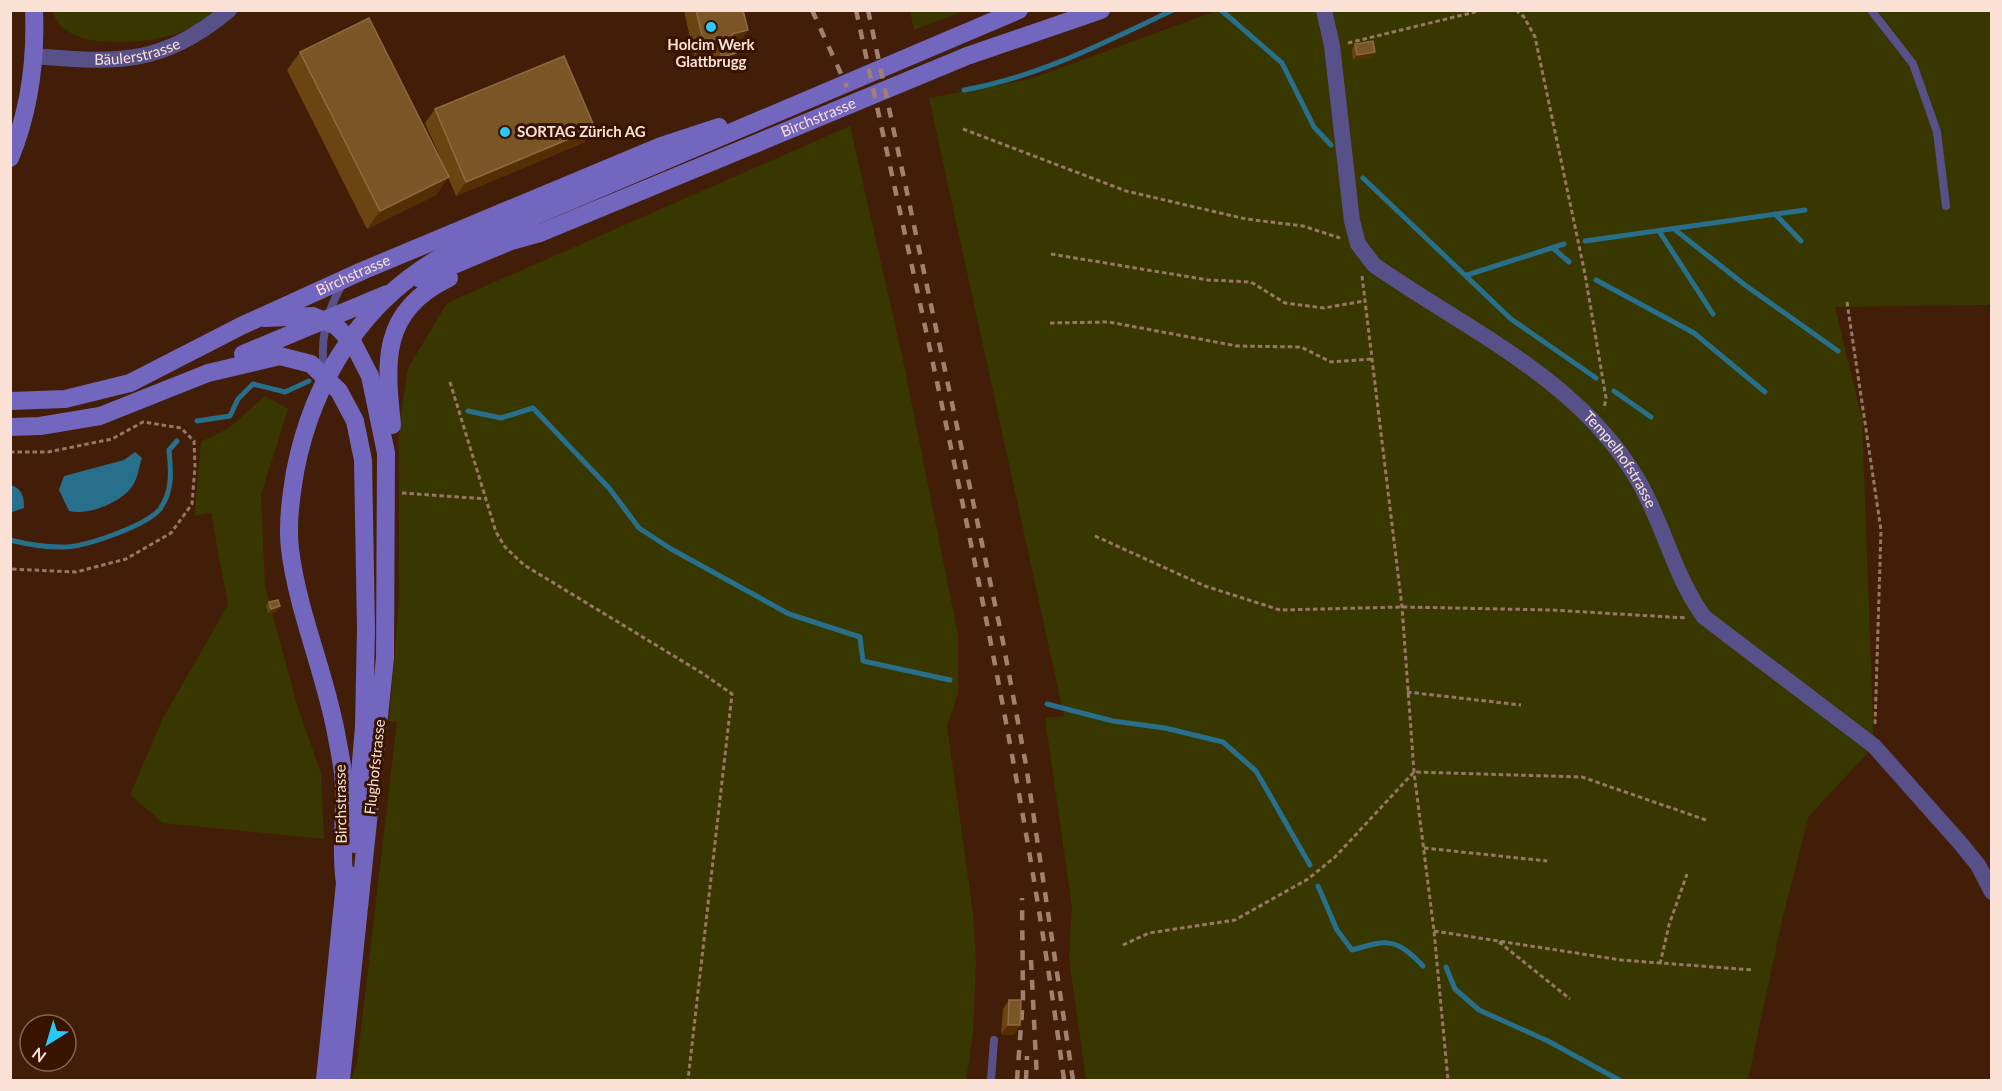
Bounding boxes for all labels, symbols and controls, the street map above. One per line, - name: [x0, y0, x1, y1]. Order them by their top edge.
- marker: Holcim Werk Glattbrugg: [704, 20, 718, 34]
- street label: Bäulerstrasse: [94, 34, 183, 68]
- place label: Holcim Werk Glattbrugg: [667, 35, 756, 70]
- street label: Birchstrasse: [778, 93, 858, 140]
- place label: SORTAG Zürich AG: [517, 122, 646, 140]
- marker: SORTAG Zürich AG: [498, 125, 512, 139]
- street label: Birchstrasse: [313, 250, 393, 299]
- street label: Tempelhofstrasse: [1580, 407, 1661, 511]
- street label: Flughofstrasse: [360, 718, 388, 815]
- street label: Birchstrasse: [330, 764, 350, 844]
- north arrow: [18, 1013, 78, 1073]
- text: N: [28, 1044, 49, 1067]

